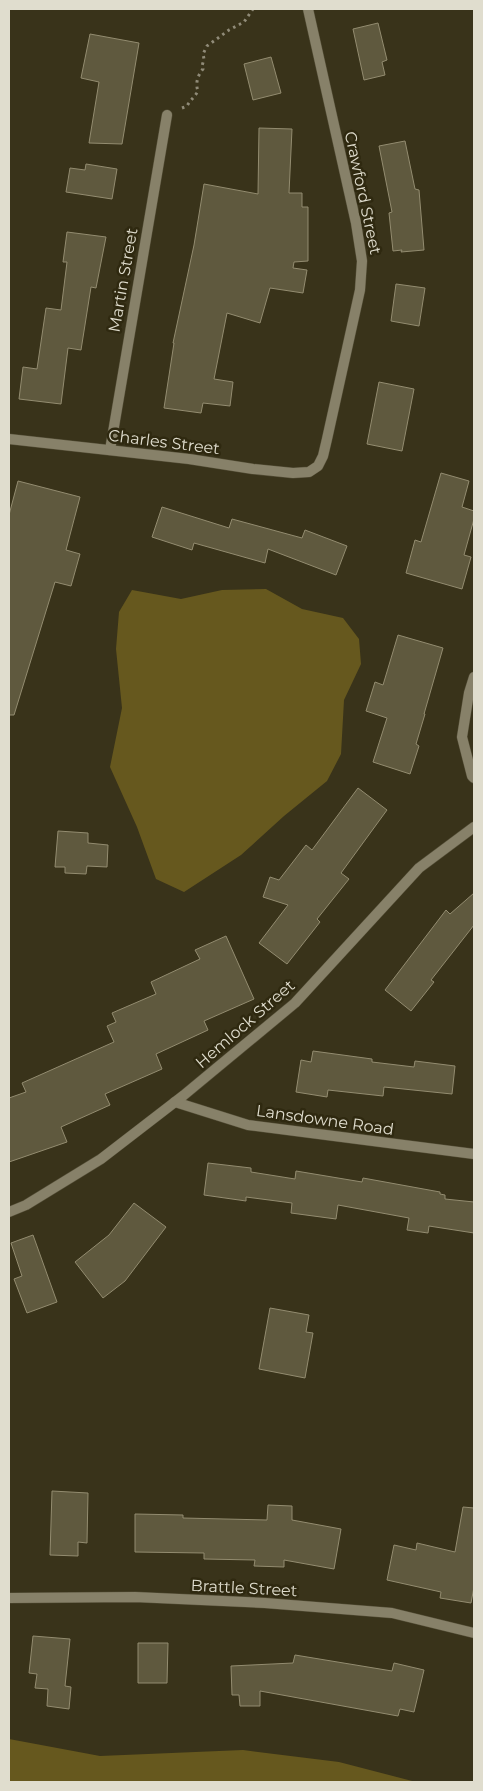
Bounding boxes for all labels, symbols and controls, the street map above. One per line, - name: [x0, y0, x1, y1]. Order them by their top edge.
- street label: Crawford Street: [341, 130, 385, 257]
- street label: Martin Street: [104, 226, 142, 334]
- street label: Charles Street: [107, 426, 221, 458]
- street label: Hemlock Street: [192, 976, 299, 1072]
- street label: Lansdowne Road: [255, 1101, 395, 1139]
- street label: Brattle Street: [190, 1576, 298, 1600]

